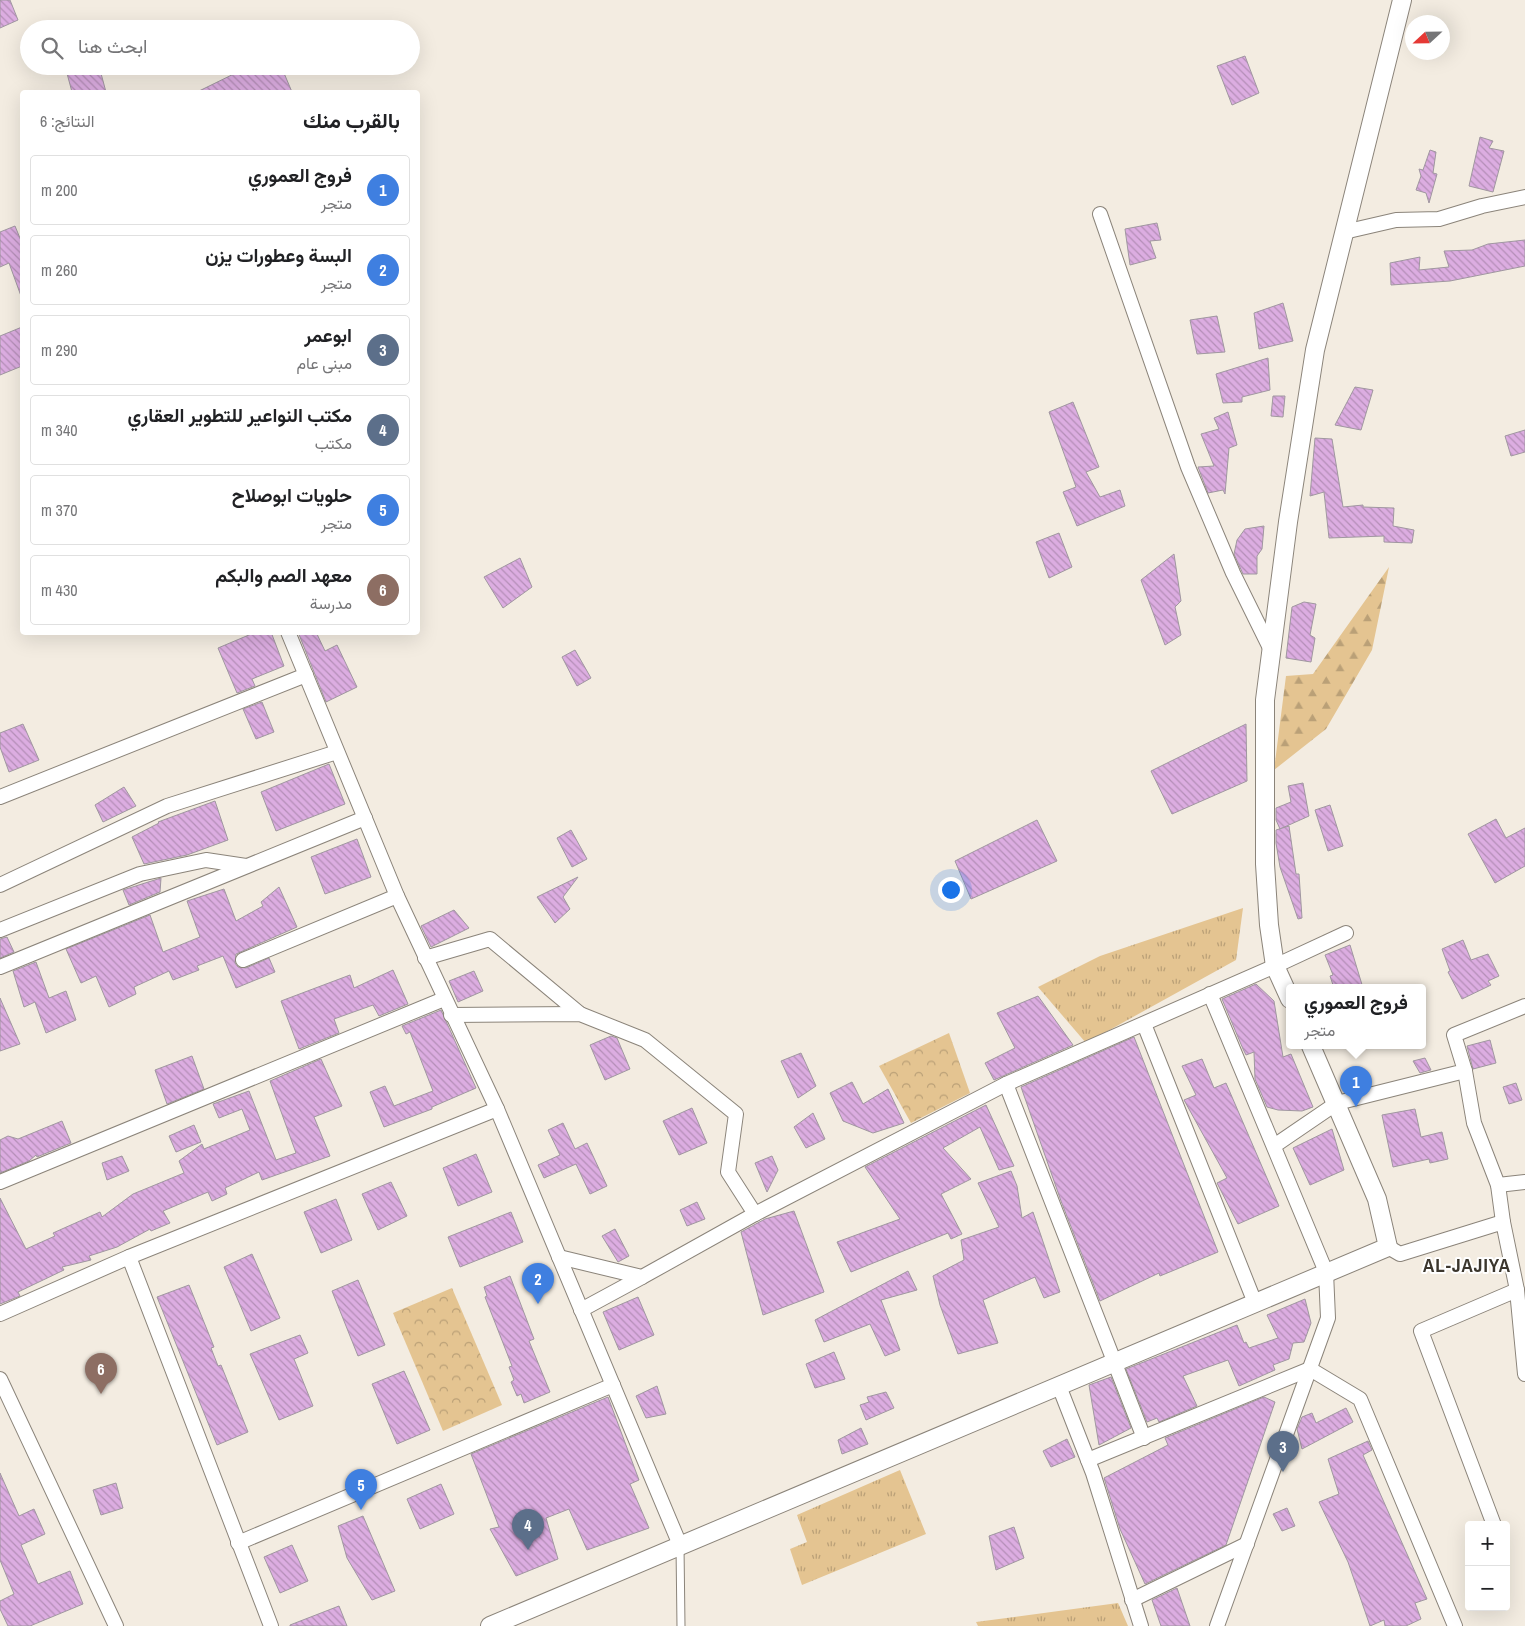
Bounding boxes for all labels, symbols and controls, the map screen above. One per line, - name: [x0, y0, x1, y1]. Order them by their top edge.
- north arrow: [1405, 15, 1450, 60]
- search box: [20, 20, 420, 75]
- text: ابحث هنا: [78, 33, 148, 59]
- icon: search: [38, 34, 66, 62]
- text: بالقرب منك: [303, 106, 400, 135]
- text: النتائج: 6: [40, 110, 95, 132]
- text: فروج العموري: [248, 162, 352, 188]
- text: 200 m: [41, 179, 77, 201]
- text: 1: [379, 179, 387, 201]
- text: متجر: [321, 192, 352, 214]
- text: البسة وعطورات يزن: [205, 242, 352, 268]
- text: 260 m: [41, 259, 77, 281]
- text: 2: [379, 259, 387, 281]
- text: متجر: [321, 272, 352, 294]
- text: ابوعمر: [304, 322, 352, 348]
- text: 290 m: [41, 339, 77, 361]
- text: 3: [379, 339, 387, 361]
- text: مبنى عام: [296, 352, 352, 374]
- text: مكتب النواعير للتطوير العقاري: [128, 402, 352, 428]
- text: 340 m: [41, 419, 77, 441]
- text: 4: [379, 419, 387, 441]
- text: مكتب: [315, 432, 352, 454]
- text: حلويات ابوصلاح: [232, 482, 352, 508]
- text: 370 m: [41, 499, 77, 521]
- text: 5: [379, 499, 387, 521]
- text: متجر: [321, 512, 352, 534]
- text: معهد الصم والبكم: [215, 562, 352, 588]
- text: 430 m: [41, 579, 77, 601]
- text: 6: [379, 579, 387, 601]
- text: مدرسة: [310, 592, 352, 614]
- your location: [938, 877, 964, 903]
- popup: [1286, 984, 1426, 1049]
- text: فروج العموري: [1304, 989, 1408, 1015]
- text: متجر: [1304, 1019, 1335, 1041]
- pin: 1: [1340, 1066, 1372, 1107]
- district label: AL-JAJIYA: [1423, 1252, 1511, 1278]
- pin: 2: [522, 1263, 554, 1304]
- pin: 6: [85, 1353, 117, 1394]
- pin: 3: [1267, 1431, 1299, 1472]
- pin: 5: [345, 1469, 377, 1510]
- pin: 4: [512, 1509, 544, 1550]
- map controls: [1465, 1521, 1510, 1611]
- button: +: [1465, 1521, 1510, 1566]
- button: −: [1465, 1566, 1510, 1611]

